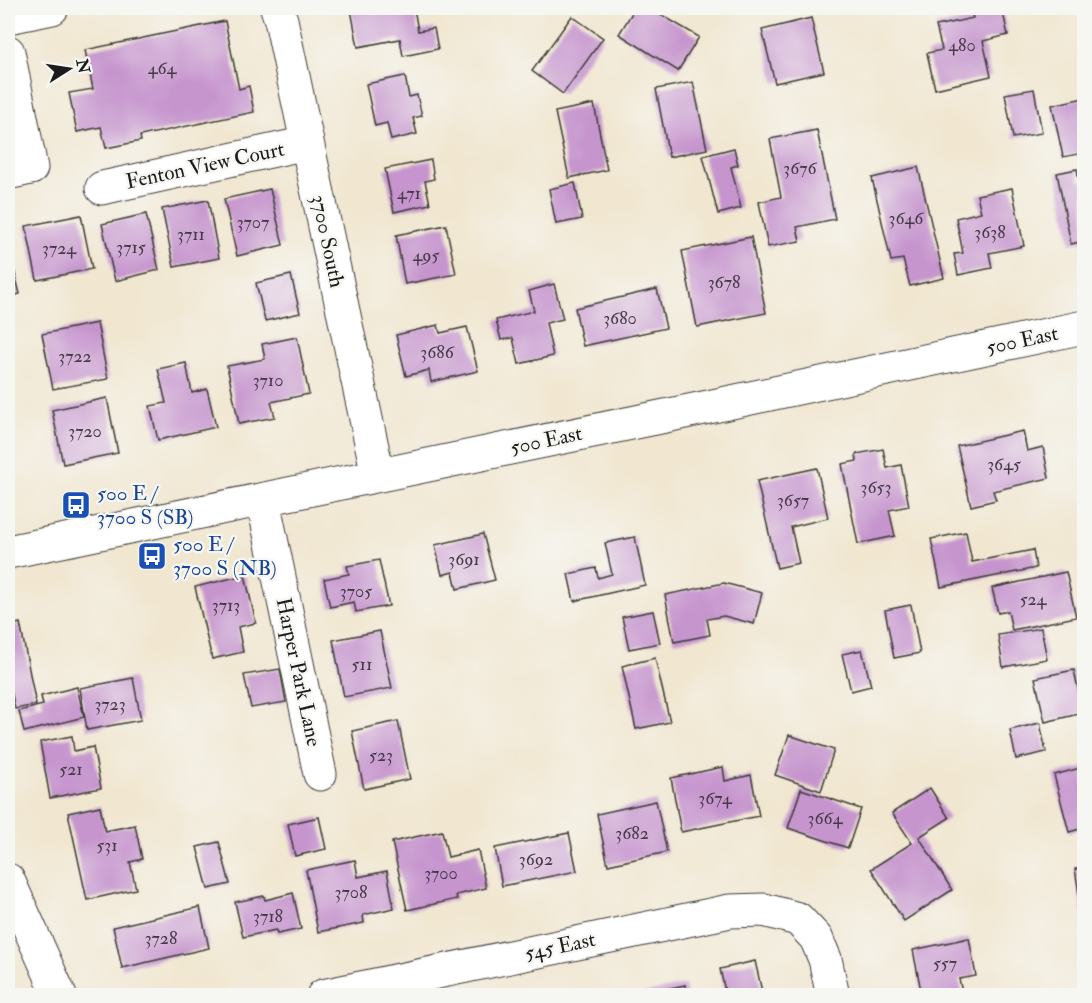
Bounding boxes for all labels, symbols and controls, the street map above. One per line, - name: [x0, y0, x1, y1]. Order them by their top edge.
- house number: 480: [948, 34, 976, 57]
- north arrow: [39, 39, 99, 99]
- text: N: [71, 56, 94, 76]
- house number: 464: [148, 57, 178, 80]
- street label: Fenton View Court: [123, 135, 287, 195]
- house number: 3676: [783, 157, 818, 180]
- house number: 471: [397, 182, 421, 205]
- street label: 3700 South: [305, 192, 350, 290]
- house number: 3646: [889, 207, 924, 230]
- house number: 3707: [237, 211, 269, 234]
- house number: 3638: [974, 221, 1006, 244]
- house number: 3711: [177, 223, 205, 246]
- house number: 3715: [116, 236, 146, 259]
- house number: 3724: [42, 237, 77, 260]
- house number: 495: [413, 244, 440, 267]
- house number: 3678: [708, 271, 740, 294]
- house number: 3680: [603, 307, 637, 330]
- street label: 500 East: [984, 320, 1061, 361]
- house number: 3686: [420, 341, 455, 364]
- house number: 3722: [58, 345, 92, 368]
- house number: 3710: [253, 369, 283, 392]
- house number: 3720: [68, 420, 102, 443]
- street label: 500 East: [508, 420, 585, 461]
- house number: 3645: [987, 453, 1021, 476]
- house number: 3653: [861, 476, 891, 499]
- place label: 500 E / 3700 S (SB): [97, 480, 194, 531]
- bus stop icon: 500 E / 3700 S (SB): [60, 489, 92, 521]
- house number: 3657: [777, 489, 809, 512]
- place label: 500 E / 3700 S (NB): [173, 531, 277, 582]
- bus stop icon: 500 E / 3700 S (NB): [136, 540, 168, 572]
- house number: 3691: [448, 548, 480, 571]
- house number: 3705: [340, 580, 372, 603]
- house number: 524: [1020, 588, 1048, 611]
- house number: 3713: [212, 594, 240, 617]
- street label: Harper Park Lane: [270, 595, 328, 749]
- house number: 511: [352, 653, 372, 676]
- house number: 3723: [94, 693, 126, 716]
- house number: 523: [369, 744, 393, 767]
- house number: 521: [59, 758, 83, 781]
- house number: 3674: [698, 787, 733, 810]
- house number: 3664: [808, 807, 844, 830]
- house number: 3682: [615, 822, 649, 845]
- house number: 531: [96, 834, 118, 857]
- house number: 3692: [519, 848, 553, 871]
- house number: 3700: [424, 862, 458, 885]
- house number: 3708: [335, 881, 367, 904]
- house number: 3718: [253, 905, 283, 928]
- street label: 545 East: [522, 926, 598, 967]
- house number: 3728: [145, 927, 177, 950]
- house number: 557: [933, 952, 957, 975]

